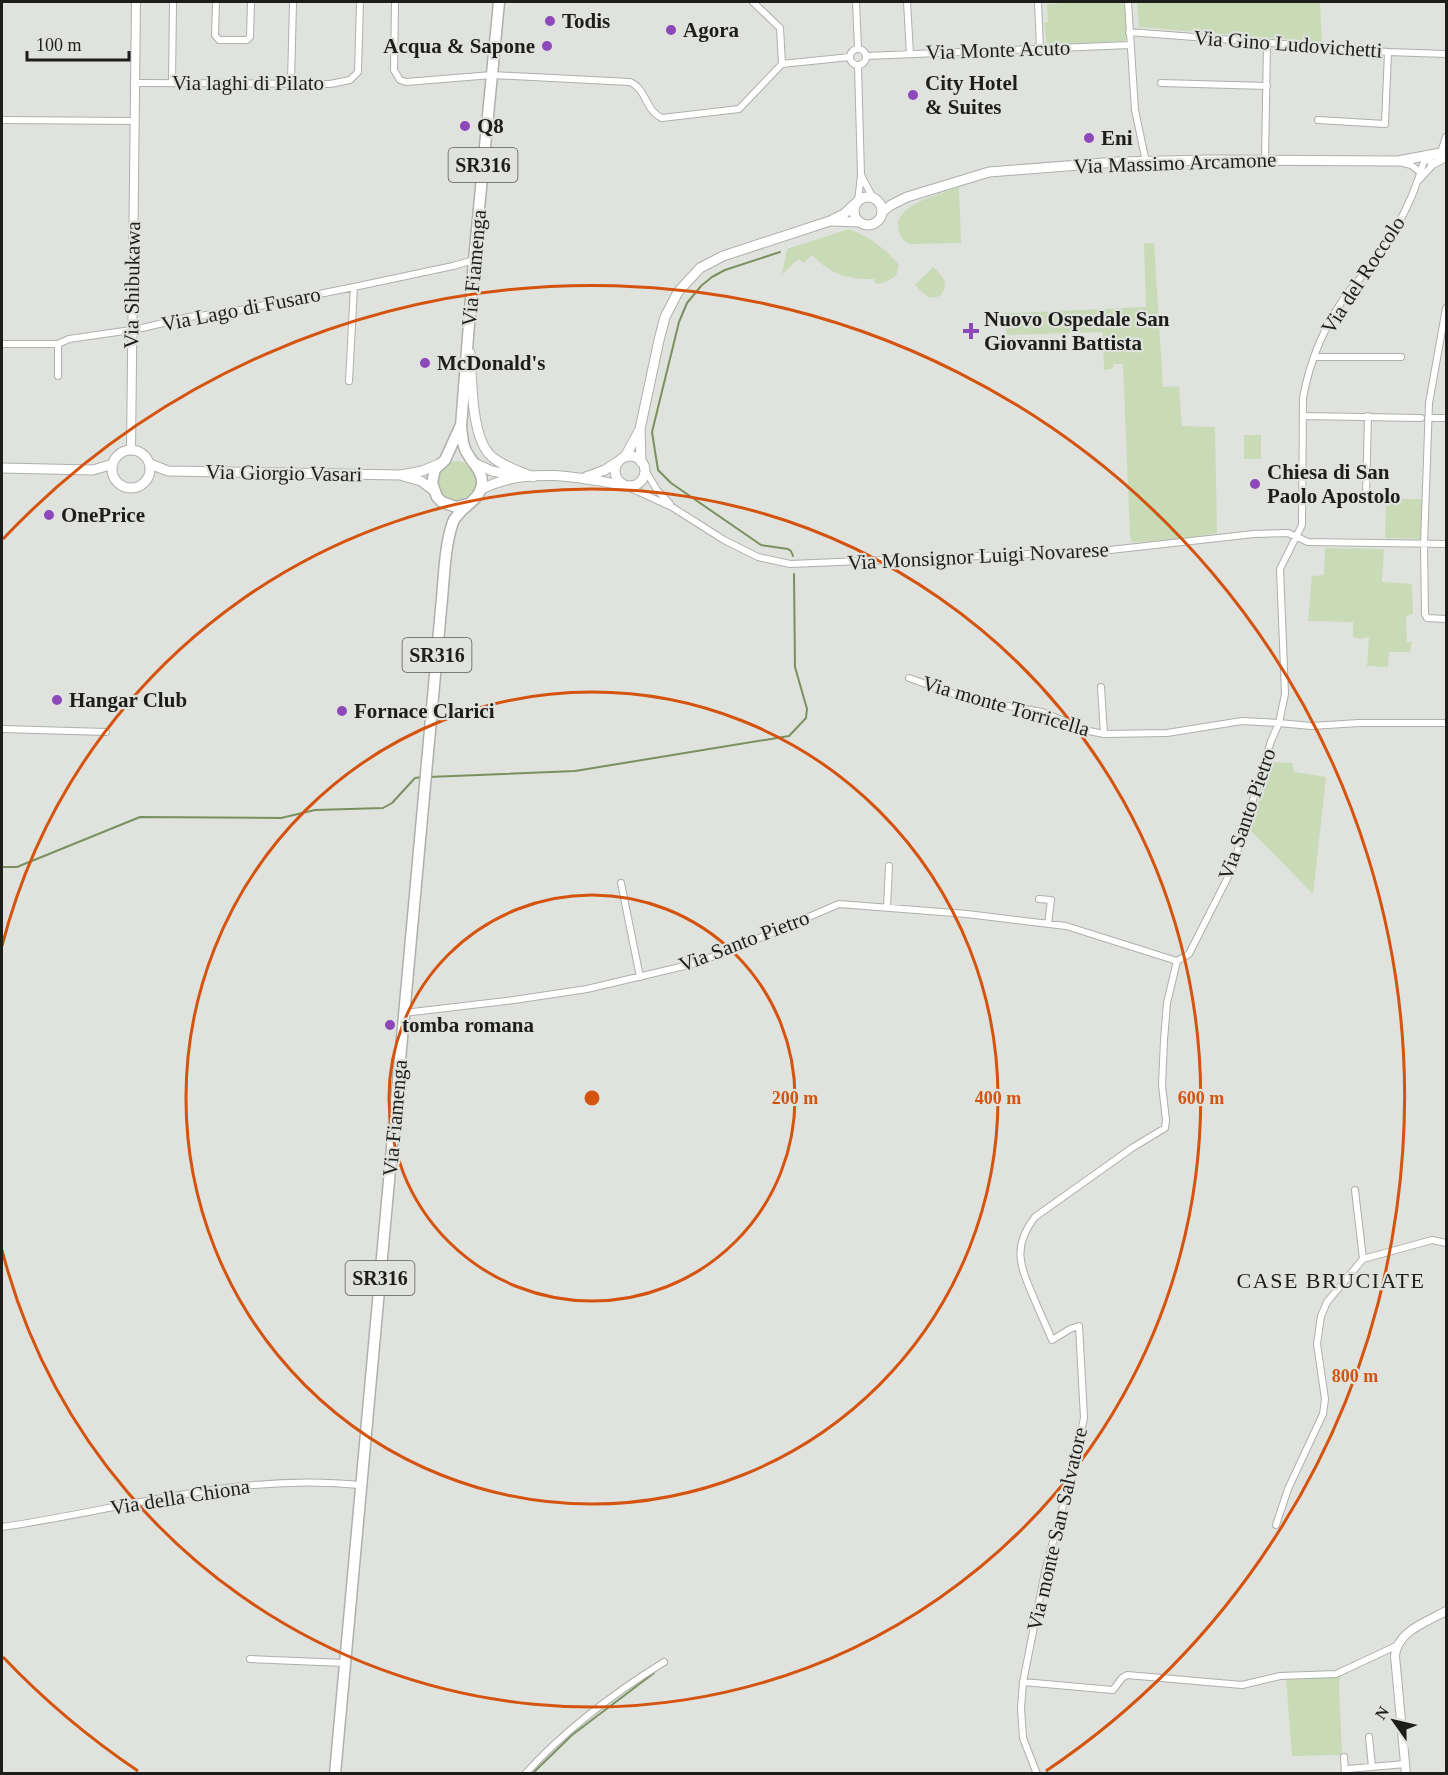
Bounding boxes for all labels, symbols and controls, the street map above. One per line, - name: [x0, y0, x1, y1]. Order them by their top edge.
- place label: Todis: [562, 9, 610, 33]
- marker: Todis: [543, 14, 557, 28]
- place label: Agora: [683, 18, 739, 42]
- marker: Agora: [664, 23, 678, 37]
- scale bar: [27, 24, 129, 62]
- street label: Via Gino Ludovichetti: [1193, 25, 1383, 63]
- place label: Acqua & Sapone: [383, 34, 535, 58]
- text: 100 m: [36, 35, 82, 55]
- street label: Via Monte Acuto: [925, 35, 1071, 65]
- marker: Acqua & Sapone: [540, 39, 554, 53]
- street label: Via laghi di Pilato: [172, 71, 324, 95]
- place label: City Hotel & Suites: [925, 71, 1018, 119]
- marker: City Hotel & Suites: [906, 88, 920, 102]
- place label: Q8: [477, 114, 504, 138]
- marker: Q8: [458, 119, 472, 133]
- place label: Eni: [1101, 126, 1133, 150]
- marker: Eni: [1082, 131, 1096, 145]
- street label: Via Massimo Arcamone: [1073, 147, 1277, 179]
- road number: SR316: [448, 148, 518, 182]
- street label: Via Fiamenga: [457, 208, 491, 327]
- street label: Via del Roccolo: [1316, 212, 1410, 338]
- street label: Via Shibukawa: [119, 220, 145, 349]
- street label: Via Lago di Fusaro: [159, 282, 323, 336]
- place label: Nuovo Ospedale San Giovanni Battista: [984, 307, 1170, 355]
- marker: Nuovo Ospedale San Giovanni Battista: [962, 322, 980, 340]
- place label: McDonald's: [437, 351, 546, 375]
- marker: McDonald's: [418, 356, 432, 370]
- street label: Via Giorgio Vasari: [205, 460, 363, 486]
- place label: Chiesa di San Paolo Apostolo: [1267, 460, 1401, 508]
- marker: Chiesa di San Paolo Apostolo: [1248, 477, 1262, 491]
- place label: OnePrice: [61, 503, 145, 527]
- marker: OnePrice: [42, 508, 56, 522]
- street label: Via Monsignor Luigi Novarese: [847, 537, 1109, 575]
- road number: SR316: [402, 638, 472, 672]
- street label: Via monte Torricella: [920, 671, 1093, 742]
- place label: Hangar Club: [69, 688, 187, 712]
- marker: Hangar Club: [50, 693, 64, 707]
- place label: Fornace Clarici: [354, 699, 495, 723]
- marker: Fornace Clarici: [335, 704, 349, 718]
- street label: Via Santo Pietro: [1213, 745, 1281, 883]
- street label: Via Santo Pietro: [675, 905, 813, 977]
- place label: tomba romana: [402, 1013, 535, 1037]
- marker: tomba romana: [383, 1018, 397, 1032]
- street label: Via Fiamenga: [378, 1058, 412, 1177]
- centre of rings: [582, 1088, 602, 1108]
- text: 200 m: [772, 1088, 818, 1108]
- text: 400 m: [975, 1088, 1021, 1108]
- text: 600 m: [1178, 1088, 1224, 1108]
- road number: SR316: [346, 1261, 415, 1295]
- district label: CASE BRUCIATE: [1237, 1268, 1425, 1293]
- text: 800 m: [1332, 1366, 1378, 1386]
- street label: Via monte San Salvatore: [1022, 1425, 1092, 1633]
- street label: Via della Chiona: [108, 1474, 252, 1520]
- north arrow: [1364, 1691, 1424, 1751]
- text: N: [1372, 1703, 1393, 1722]

